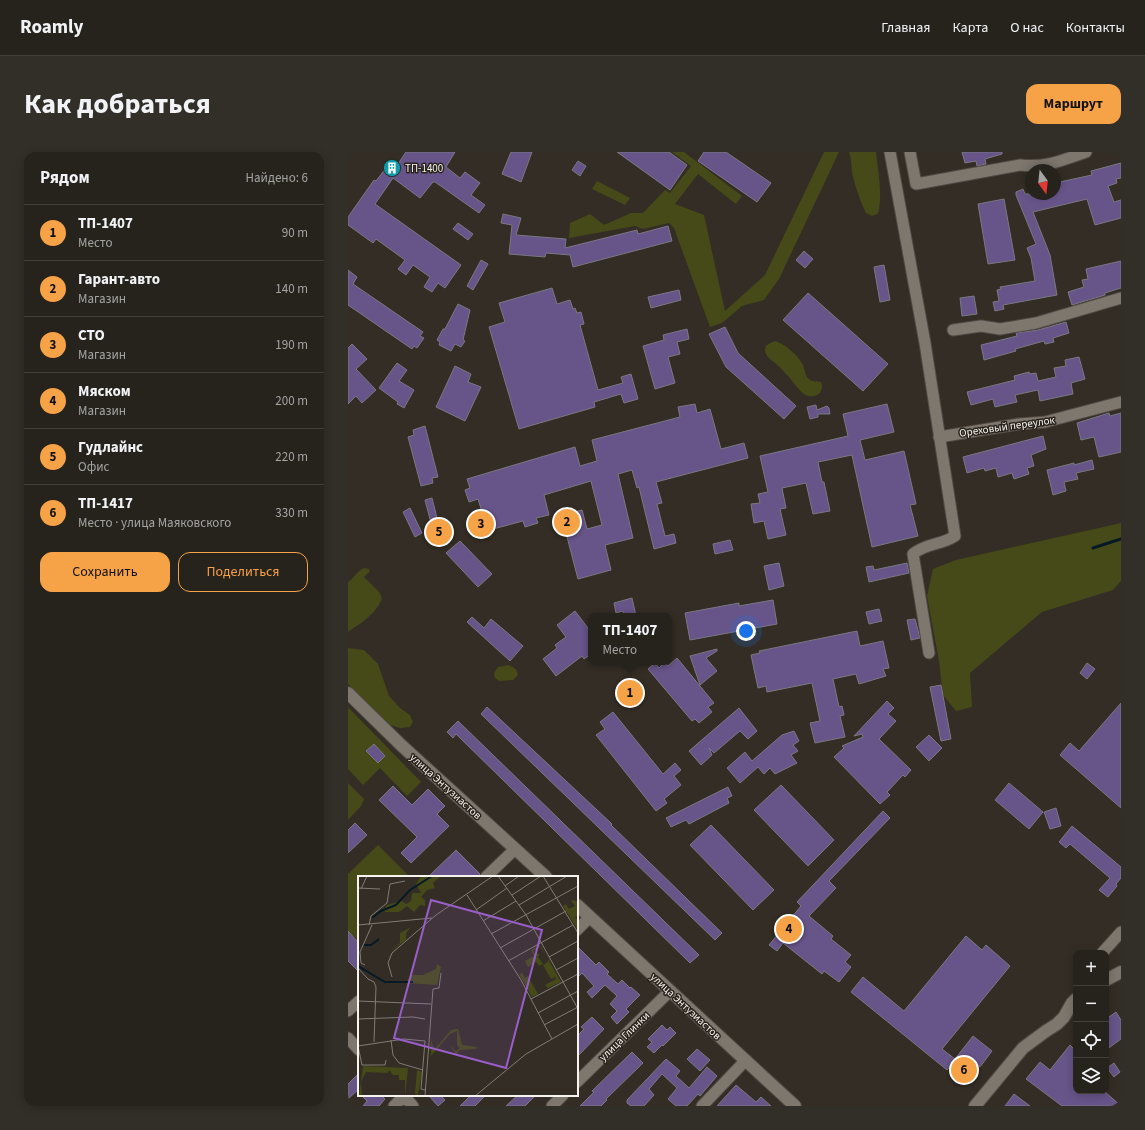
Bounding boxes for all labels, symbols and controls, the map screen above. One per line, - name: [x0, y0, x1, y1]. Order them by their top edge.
- text: Roamly: [20, 14, 83, 41]
- text: Главная: [881, 18, 930, 38]
- text: Карта: [952, 18, 988, 38]
- text: О нас: [1010, 18, 1044, 38]
- text: Контакты: [1066, 18, 1125, 38]
- text: Как добраться: [24, 84, 211, 124]
- button: Маршрут: [1026, 84, 1121, 124]
- building icon: ТП-1400: [382, 158, 402, 178]
- place label: ТП-1400: [405, 161, 443, 176]
- north arrow: [1025, 164, 1061, 200]
- text: Рядом: [40, 166, 90, 190]
- text: Найдено: 6: [246, 169, 308, 187]
- text: ТП-1407: [78, 213, 133, 234]
- text: 1: [50, 224, 56, 242]
- text: 90 m: [282, 224, 308, 242]
- text: Место: [78, 234, 113, 252]
- text: Гарант-авто: [78, 269, 160, 290]
- text: 2: [50, 280, 56, 298]
- text: 140 m: [275, 280, 308, 298]
- text: Магазин: [78, 290, 126, 308]
- text: СТО: [78, 325, 105, 346]
- text: 3: [50, 336, 56, 354]
- text: 190 m: [275, 336, 308, 354]
- text: Магазин: [78, 346, 126, 364]
- text: Мяском: [78, 381, 131, 402]
- text: 4: [50, 392, 56, 410]
- text: 200 m: [275, 392, 308, 410]
- text: Магазин: [78, 402, 126, 420]
- street label: Ореховый переулок: [958, 412, 1056, 441]
- text: Гудлайнс: [78, 437, 143, 458]
- text: 5: [50, 448, 56, 466]
- text: 220 m: [275, 448, 308, 466]
- text: Офис: [78, 458, 109, 476]
- text: ТП-1417: [78, 493, 133, 514]
- text: 6: [50, 504, 56, 522]
- text: 330 m: [275, 504, 308, 522]
- pin: 2: [554, 507, 580, 537]
- pin: 3: [468, 509, 494, 539]
- text: Место · улица Маяковского: [78, 514, 231, 532]
- pin: 5: [426, 517, 452, 547]
- button: Сохранить: [40, 552, 170, 592]
- button: Поделиться: [178, 552, 308, 592]
- popup: [588, 613, 672, 665]
- text: ТП-1407: [603, 620, 657, 641]
- your location: [736, 621, 756, 641]
- text: Место: [603, 641, 637, 659]
- pin: 1: [617, 678, 643, 708]
- street label: улица Энтузиастов: [407, 750, 485, 823]
- inset map: [358, 876, 578, 1096]
- pin: 4: [776, 914, 802, 944]
- map controls: [1073, 950, 1109, 1094]
- button: +: [1073, 950, 1109, 986]
- street label: улица Энтузиастов: [647, 970, 725, 1043]
- button: −: [1073, 986, 1109, 1022]
- street label: улица Глинки: [596, 1008, 653, 1064]
- button: locate: [1073, 1022, 1109, 1058]
- pin: 6: [951, 1055, 977, 1085]
- button: layers: [1073, 1058, 1109, 1094]

